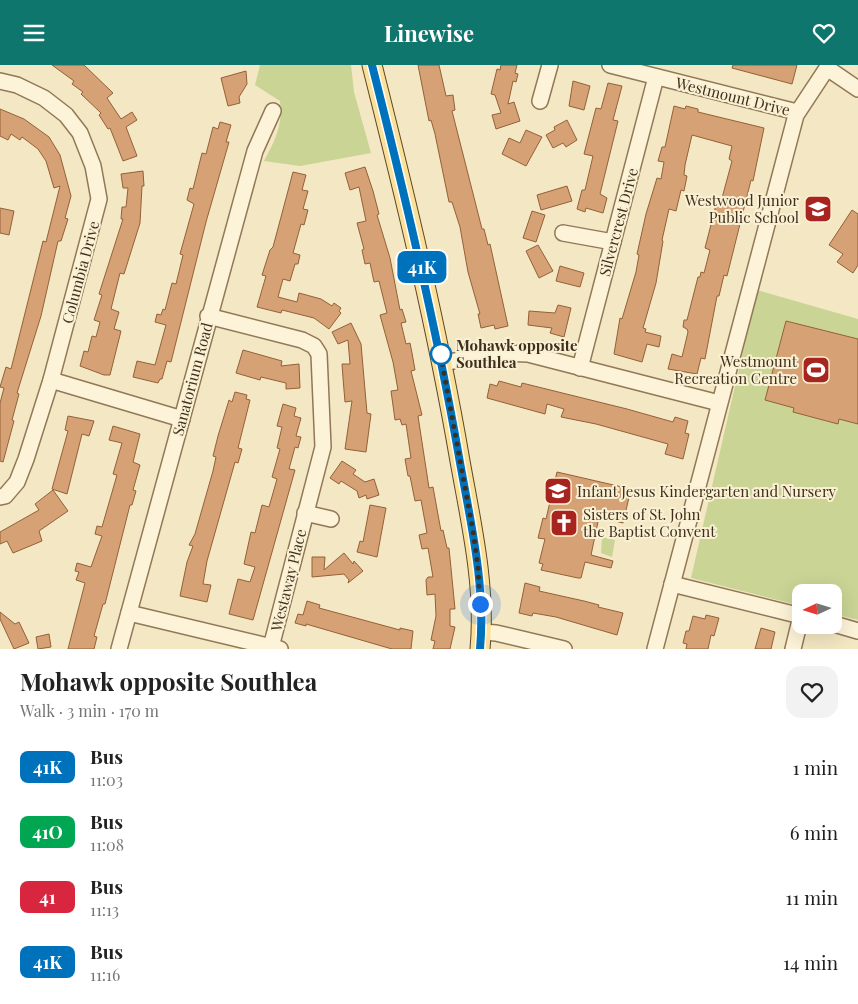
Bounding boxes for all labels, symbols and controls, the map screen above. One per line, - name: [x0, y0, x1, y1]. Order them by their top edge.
- text: Linewise: [384, 18, 474, 48]
- icon: menu: [20, 19, 48, 47]
- icon: heart: [810, 19, 838, 47]
- street label: Westmount Drive: [673, 72, 792, 120]
- street label: Silvercrest Drive: [594, 166, 642, 278]
- place label: Westwood Junior Public School: [684, 190, 799, 227]
- school or university icon: Westwood Junior Public School: [803, 194, 833, 224]
- street label: Columbia Drive: [57, 219, 103, 325]
- line badge: 41K: [393, 251, 451, 283]
- text: 41K: [407, 255, 437, 279]
- street label: Sanatorium Road: [167, 320, 217, 438]
- place label: Mohawk opposite Southlea: [456, 335, 578, 372]
- marker: Mohawk opposite Southlea: [430, 343, 452, 365]
- place label: Westmount Recreation Centre: [674, 351, 798, 388]
- sports icon: Westmount Recreation Centre: [801, 355, 831, 385]
- school or university icon: Infant Jesus Kindergarten and Nursery: [543, 476, 573, 506]
- place label: Infant Jesus Kindergarten and Nursery: [577, 481, 837, 501]
- place label: Sisters of St. John the Baptist Convent: [583, 504, 716, 541]
- church icon: Sisters of St. John the Baptist Convent: [549, 508, 579, 538]
- street label: Westaway Place: [265, 527, 310, 634]
- north arrow: [792, 584, 842, 634]
- map controls: [792, 584, 842, 634]
- your location: [468, 592, 493, 617]
- text: Mohawk opposite Southlea: [20, 665, 317, 697]
- button: heart: [786, 666, 838, 718]
- text: Walk · 3 min · 170 m: [20, 700, 159, 721]
- text: Bus: [90, 743, 123, 769]
- text: 1 min: [792, 754, 838, 780]
- text: 41K: [33, 755, 62, 779]
- text: 11:03: [90, 769, 123, 790]
- text: Bus: [90, 808, 123, 834]
- text: 6 min: [790, 819, 838, 845]
- text: 41O: [32, 820, 63, 844]
- text: 11:08: [90, 834, 124, 855]
- text: Bus: [90, 873, 123, 899]
- text: 11 min: [785, 884, 838, 910]
- text: 41: [39, 885, 56, 909]
- text: 11:13: [90, 899, 119, 920]
- text: Bus: [90, 938, 123, 964]
- text: 14 min: [783, 949, 838, 975]
- text: 41K: [33, 950, 62, 974]
- text: 11:16: [90, 964, 120, 985]

